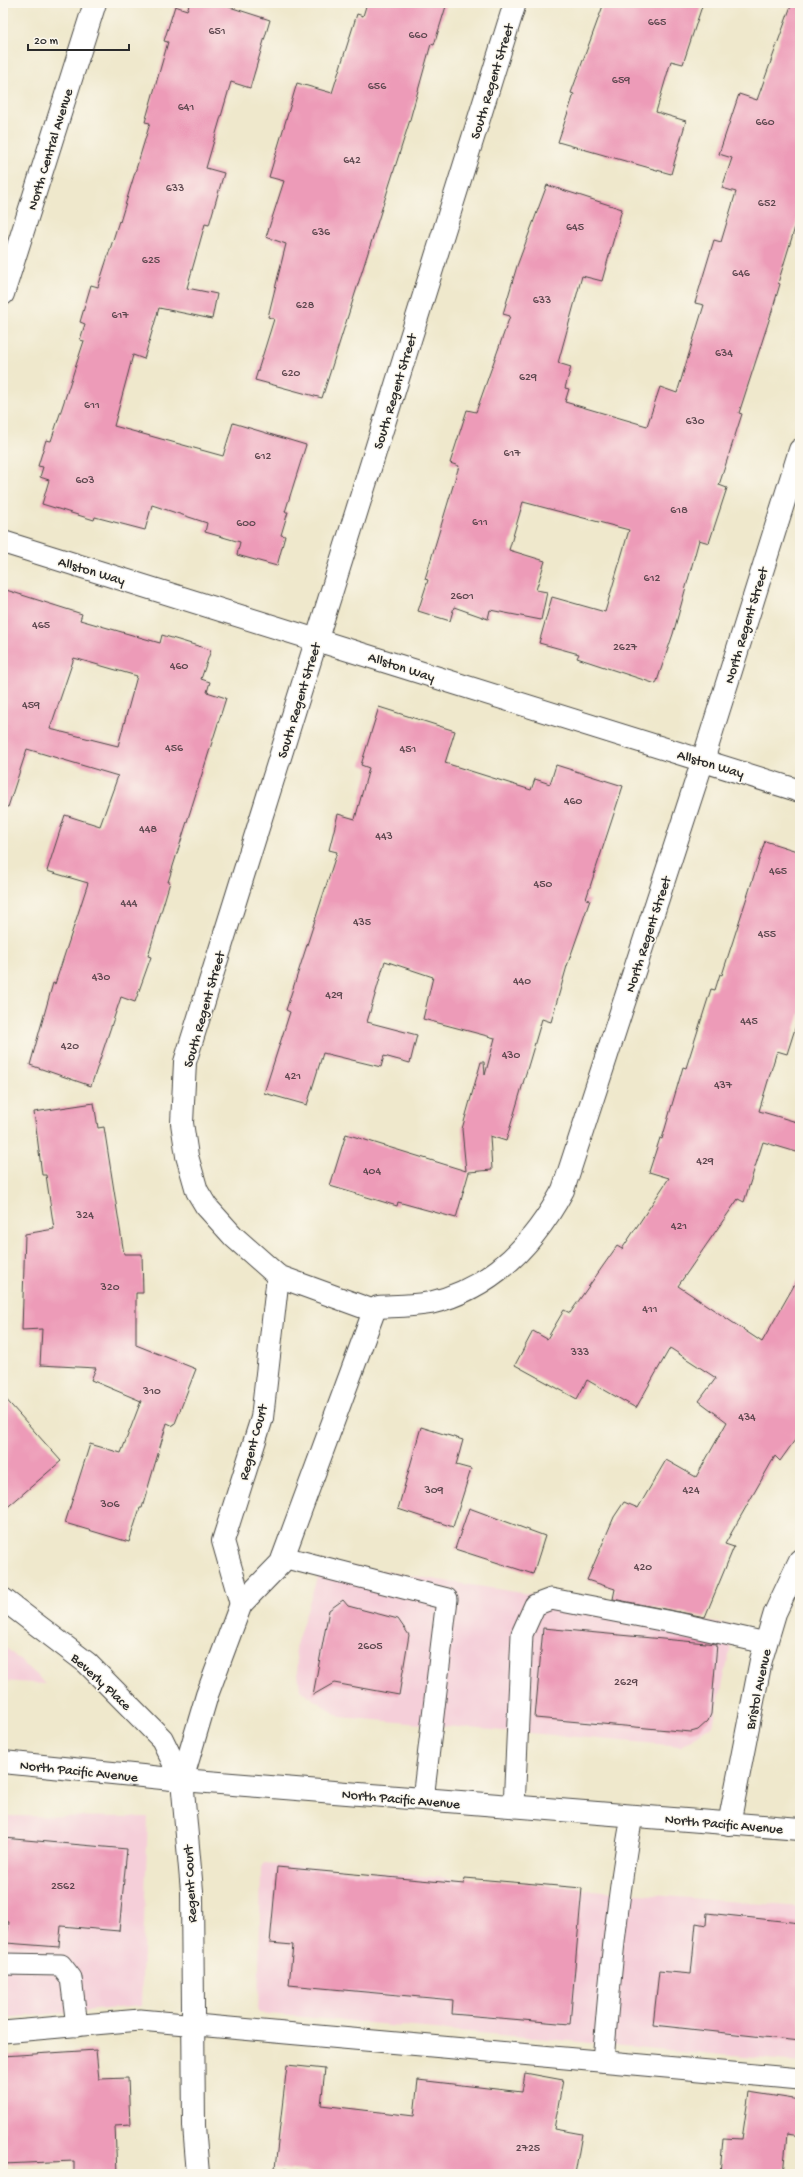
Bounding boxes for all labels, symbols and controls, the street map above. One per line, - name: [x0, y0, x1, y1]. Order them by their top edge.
- house number: 665: [648, 16, 666, 30]
- street label: South Regent Street: [468, 21, 519, 141]
- house number: 651: [208, 25, 226, 39]
- scale bar: [28, 26, 129, 52]
- house number: 660: [409, 29, 428, 43]
- text: 20 m: [34, 35, 59, 49]
- house number: 659: [612, 74, 630, 88]
- house number: 656: [368, 80, 387, 94]
- street label: North Central Avenue: [25, 86, 78, 213]
- house number: 641: [178, 101, 194, 115]
- house number: 660: [756, 116, 775, 130]
- house number: 642: [343, 154, 361, 168]
- house number: 633: [166, 182, 184, 196]
- house number: 652: [758, 197, 776, 211]
- house number: 645: [566, 221, 584, 235]
- house number: 636: [312, 226, 331, 240]
- house number: 625: [142, 254, 160, 268]
- house number: 646: [732, 267, 751, 281]
- house number: 633: [533, 294, 551, 308]
- house number: 628: [296, 299, 315, 313]
- house number: 617: [111, 309, 129, 323]
- street label: South Regent Street: [371, 331, 422, 451]
- house number: 634: [715, 347, 733, 361]
- house number: 620: [282, 367, 301, 381]
- house number: 629: [519, 371, 537, 385]
- house number: 611: [84, 399, 100, 413]
- house number: 630: [685, 415, 705, 429]
- house number: 617: [503, 447, 521, 461]
- house number: 612: [255, 450, 272, 464]
- house number: 603: [75, 474, 95, 488]
- house number: 618: [670, 504, 688, 518]
- house number: 611: [472, 516, 488, 530]
- house number: 600: [236, 517, 256, 531]
- street label: Allston Way: [56, 554, 127, 591]
- street label: North Regent Street: [722, 564, 774, 686]
- house number: 612: [644, 572, 661, 586]
- house number: 2601: [450, 590, 474, 604]
- house number: 465: [32, 619, 50, 633]
- street label: South Regent Street: [275, 640, 326, 760]
- house number: 2627: [613, 641, 638, 655]
- street label: Allston Way: [366, 650, 437, 687]
- house number: 460: [170, 660, 188, 674]
- house number: 459: [22, 699, 40, 713]
- house number: 456: [165, 742, 184, 756]
- house number: 451: [400, 743, 417, 757]
- street label: Allston Way: [675, 747, 746, 784]
- house number: 460: [564, 795, 582, 809]
- house number: 448: [139, 823, 157, 837]
- house number: 443: [375, 830, 393, 844]
- house number: 465: [769, 865, 787, 879]
- street label: North Regent Street: [623, 874, 677, 995]
- house number: 450: [534, 878, 553, 892]
- house number: 444: [120, 897, 138, 911]
- house number: 435: [353, 916, 371, 930]
- house number: 455: [758, 928, 776, 942]
- street label: South Regent Street: [181, 949, 230, 1070]
- house number: 430: [92, 971, 111, 985]
- house number: 440: [513, 975, 531, 989]
- house number: 429: [325, 989, 343, 1003]
- house number: 445: [740, 1015, 758, 1029]
- house number: 420: [61, 1040, 79, 1054]
- house number: 430: [502, 1049, 521, 1063]
- house number: 421: [285, 1070, 301, 1084]
- house number: 437: [714, 1079, 733, 1093]
- house number: 429: [696, 1155, 714, 1169]
- house number: 404: [363, 1165, 381, 1179]
- house number: 324: [75, 1209, 94, 1223]
- house number: 421: [671, 1220, 687, 1234]
- house number: 320: [100, 1281, 120, 1295]
- house number: 411: [642, 1303, 658, 1317]
- house number: 333: [570, 1346, 589, 1360]
- house number: 310: [142, 1385, 161, 1399]
- street label: Regent Court: [236, 1402, 273, 1482]
- house number: 434: [738, 1411, 756, 1425]
- house number: 309: [423, 1484, 444, 1498]
- house number: 424: [682, 1484, 700, 1498]
- house number: 306: [99, 1498, 120, 1512]
- house number: 420: [634, 1561, 652, 1575]
- house number: 2605: [357, 1640, 383, 1654]
- street label: Bristol Avenue: [742, 1647, 776, 1732]
- street label: Beverly Place: [66, 1650, 135, 1716]
- house number: 2629: [614, 1676, 638, 1690]
- street label: North Pacific Avenue: [19, 1758, 139, 1787]
- street label: North Pacific Avenue: [341, 1787, 461, 1814]
- street label: North Pacific Avenue: [664, 1812, 784, 1839]
- street label: Regent Court: [181, 1843, 202, 1923]
- house number: 2562: [51, 1880, 75, 1894]
- house number: 2725: [516, 2142, 540, 2156]

